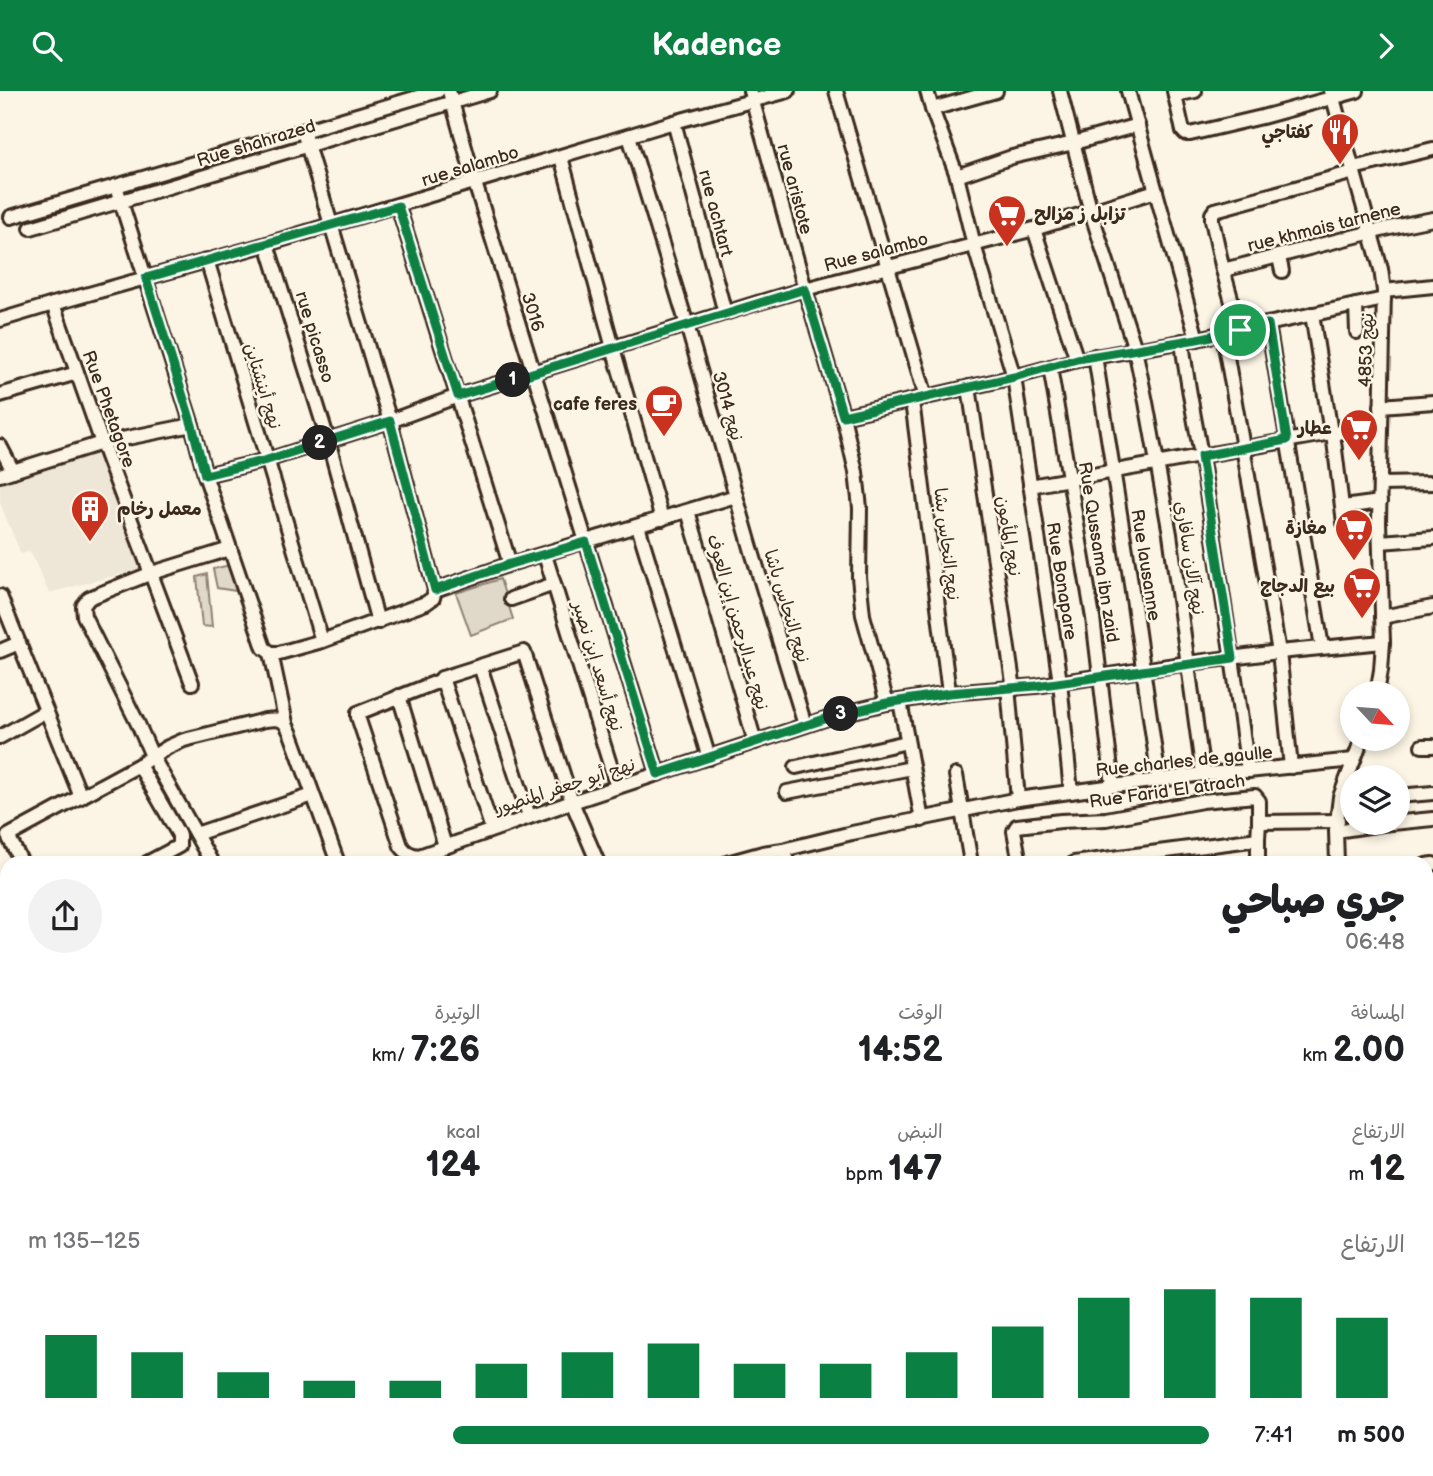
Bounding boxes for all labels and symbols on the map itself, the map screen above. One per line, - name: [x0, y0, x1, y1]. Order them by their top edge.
- restaurant icon: كفتاجي: [1319, 111, 1361, 166]
- street label: Rue shahrazed: [194, 115, 318, 172]
- place label: كفتاجي: [1261, 122, 1313, 148]
- street label: rue salambo: [419, 142, 521, 191]
- street label: rue aristote: [772, 142, 817, 237]
- street label: rue achtart: [694, 167, 737, 259]
- supermarket icon: تزابل ز مزالح: [986, 193, 1028, 248]
- street label: rue khmais tarnene: [1245, 198, 1403, 257]
- place label: تزابل ز مزالح: [1034, 204, 1126, 226]
- street label: Rue salambo: [822, 229, 930, 276]
- street label: rue picasso: [291, 289, 338, 385]
- street label: 3016: [517, 290, 548, 334]
- pin: [1210, 300, 1270, 360]
- street label: نهج 4853: [1355, 312, 1379, 388]
- street label: نهج أينشتاين: [239, 341, 286, 432]
- street label: Rue Phetagore: [78, 348, 140, 471]
- pin: 1: [496, 363, 530, 397]
- street label: نهج 3014: [707, 369, 747, 444]
- cafe icon: cafe feres: [643, 383, 685, 438]
- place label: cafe feres: [553, 394, 637, 415]
- supermarket icon: عطار: [1338, 407, 1380, 462]
- place label: عطار: [1296, 418, 1332, 439]
- pin: 2: [302, 425, 338, 461]
- street label: Rue Qussama ibn zaid: [1074, 460, 1123, 644]
- street label: نهج النحاس بشا: [928, 487, 964, 602]
- building icon: معمل رخام: [69, 488, 111, 543]
- street label: نهج المأمون: [991, 495, 1025, 578]
- place label: معمل رخام: [117, 499, 202, 523]
- street label: نهج آلان سافاري: [1168, 500, 1209, 617]
- supermarket icon: مغازة: [1333, 507, 1375, 562]
- street label: Rue lausanne: [1126, 508, 1165, 623]
- place label: مغازة: [1285, 518, 1327, 539]
- street label: Rue Bonapare: [1042, 521, 1081, 642]
- street label: نهج عبدالرحمن إبن العوف: [701, 532, 773, 713]
- street label: نهج النحاس باشا: [758, 547, 814, 666]
- supermarket icon: بيع الدجاج: [1341, 565, 1383, 620]
- place label: بيع الدجاج: [1260, 576, 1335, 599]
- street label: نهج أسعد إبن نصير: [566, 597, 627, 734]
- north arrow: [1340, 681, 1410, 751]
- pin: 3: [824, 697, 858, 731]
- street label: Rue charles de gaulle: [1094, 742, 1274, 781]
- street label: نهج أبو جعفر المنصور: [490, 754, 638, 821]
- street label: Rue Farid El atrach: [1088, 770, 1246, 813]

